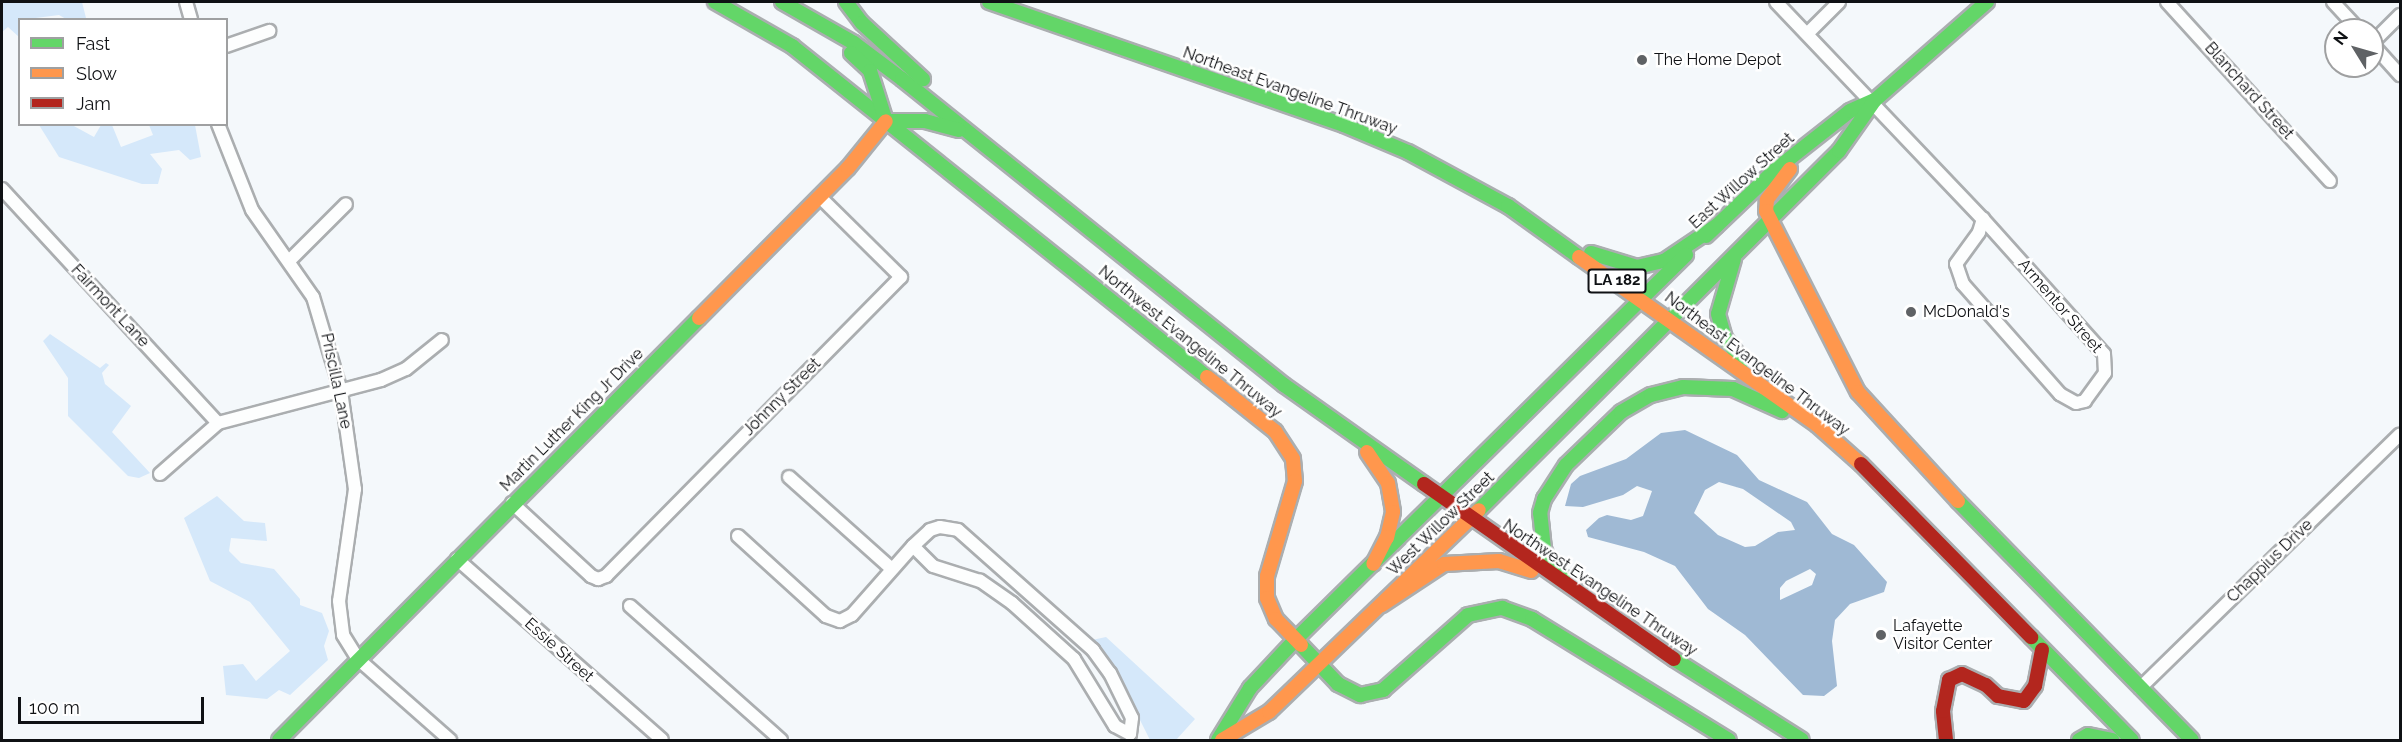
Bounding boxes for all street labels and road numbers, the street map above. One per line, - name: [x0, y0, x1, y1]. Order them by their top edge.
- street label: Blanchard Street: [2200, 39, 2298, 143]
- street label: Northeast Evangeline Thruway: [1180, 43, 1400, 139]
- street label: East Willow Street: [1685, 129, 1799, 233]
- street label: Armentor Street: [2014, 255, 2106, 357]
- street label: Fairmont Lane: [67, 261, 153, 351]
- street label: Northwest Evangeline Thruway: [1094, 262, 1286, 422]
- road number: LA 182: [1587, 269, 1647, 293]
- street label: Northeast Evangeline Thruway: [1661, 288, 1853, 440]
- street label: Priscilla Lane: [316, 331, 356, 431]
- street label: Martin Luther King Jr Drive: [496, 344, 648, 496]
- street label: Johnny Street: [739, 354, 825, 440]
- street label: West Willow Street: [1383, 468, 1499, 580]
- street label: Northwest Evangeline Thruway: [1499, 515, 1701, 661]
- street label: Chappius Drive: [2223, 515, 2317, 607]
- street label: Essie Street: [520, 614, 598, 686]

